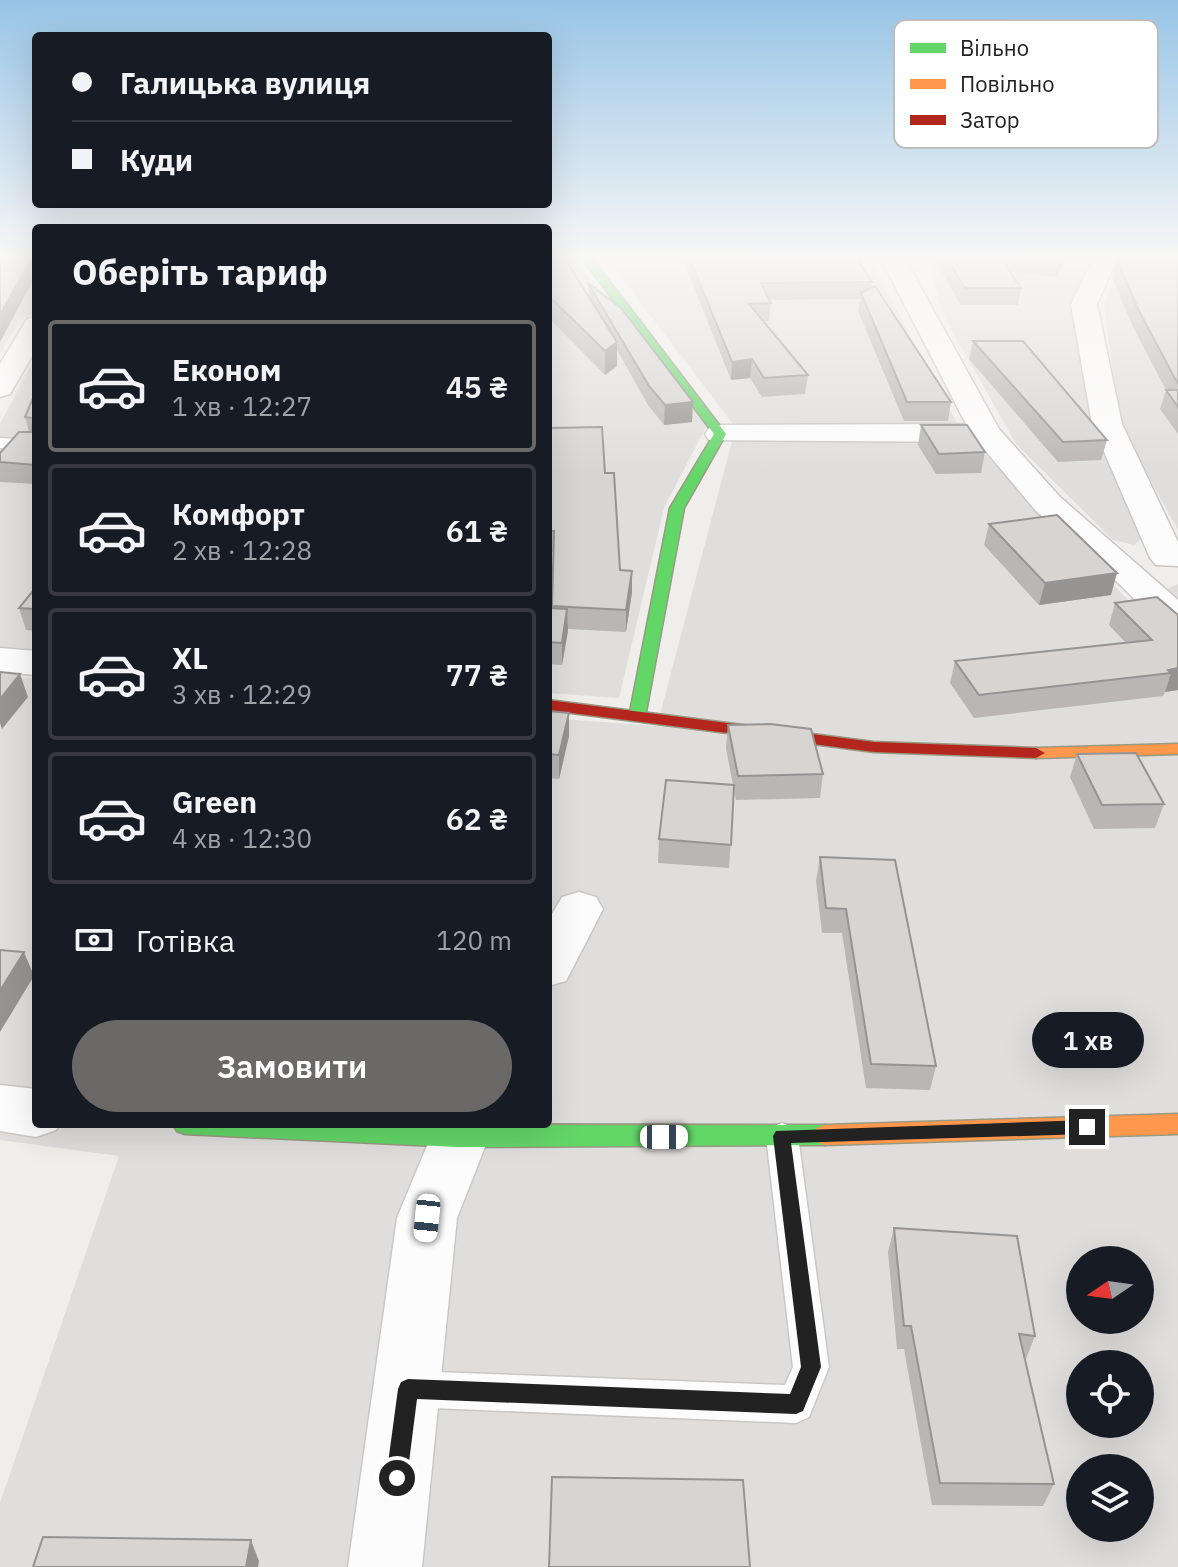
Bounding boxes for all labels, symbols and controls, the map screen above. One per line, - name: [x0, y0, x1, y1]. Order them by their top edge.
- legend: [894, 20, 1158, 148]
- text: Вільно: [960, 33, 1029, 62]
- text: Галицька вулиця: [120, 63, 370, 102]
- text: Повільно: [960, 69, 1054, 98]
- text: Затор: [960, 105, 1020, 134]
- text: Куди: [120, 140, 193, 179]
- text: Оберіть тариф: [72, 248, 328, 295]
- icon: car: [76, 350, 148, 422]
- text: Економ: [172, 350, 282, 389]
- text: 45 ₴: [446, 367, 508, 406]
- text: 1 хв · 12:27: [172, 389, 312, 423]
- icon: car: [76, 494, 148, 566]
- text: Комфорт: [172, 494, 305, 533]
- text: 61 ₴: [446, 511, 508, 550]
- text: 2 хв · 12:28: [172, 533, 312, 567]
- icon: car: [76, 638, 148, 710]
- text: XL: [172, 638, 208, 677]
- text: 77 ₴: [446, 655, 508, 694]
- text: 3 хв · 12:29: [172, 677, 312, 711]
- icon: car: [76, 782, 148, 854]
- text: Green: [172, 782, 257, 821]
- text: 62 ₴: [446, 799, 508, 838]
- text: 4 хв · 12:30: [172, 821, 312, 855]
- icon: cash: [72, 918, 116, 962]
- text: Готівка: [136, 921, 235, 960]
- text: 120 m: [436, 923, 512, 957]
- callout: 1 хв: [1031, 1011, 1143, 1067]
- button: Замовити: [72, 1020, 512, 1112]
- text: 1 хв: [1063, 1023, 1113, 1057]
- route end: [1069, 1109, 1105, 1145]
- car: [640, 1125, 688, 1149]
- car: [413, 1193, 441, 1243]
- north arrow: [1066, 1246, 1154, 1334]
- map controls: [1066, 1246, 1154, 1542]
- button: locate: [1066, 1350, 1154, 1438]
- button: layers: [1066, 1454, 1154, 1542]
- route start: [379, 1460, 415, 1496]

